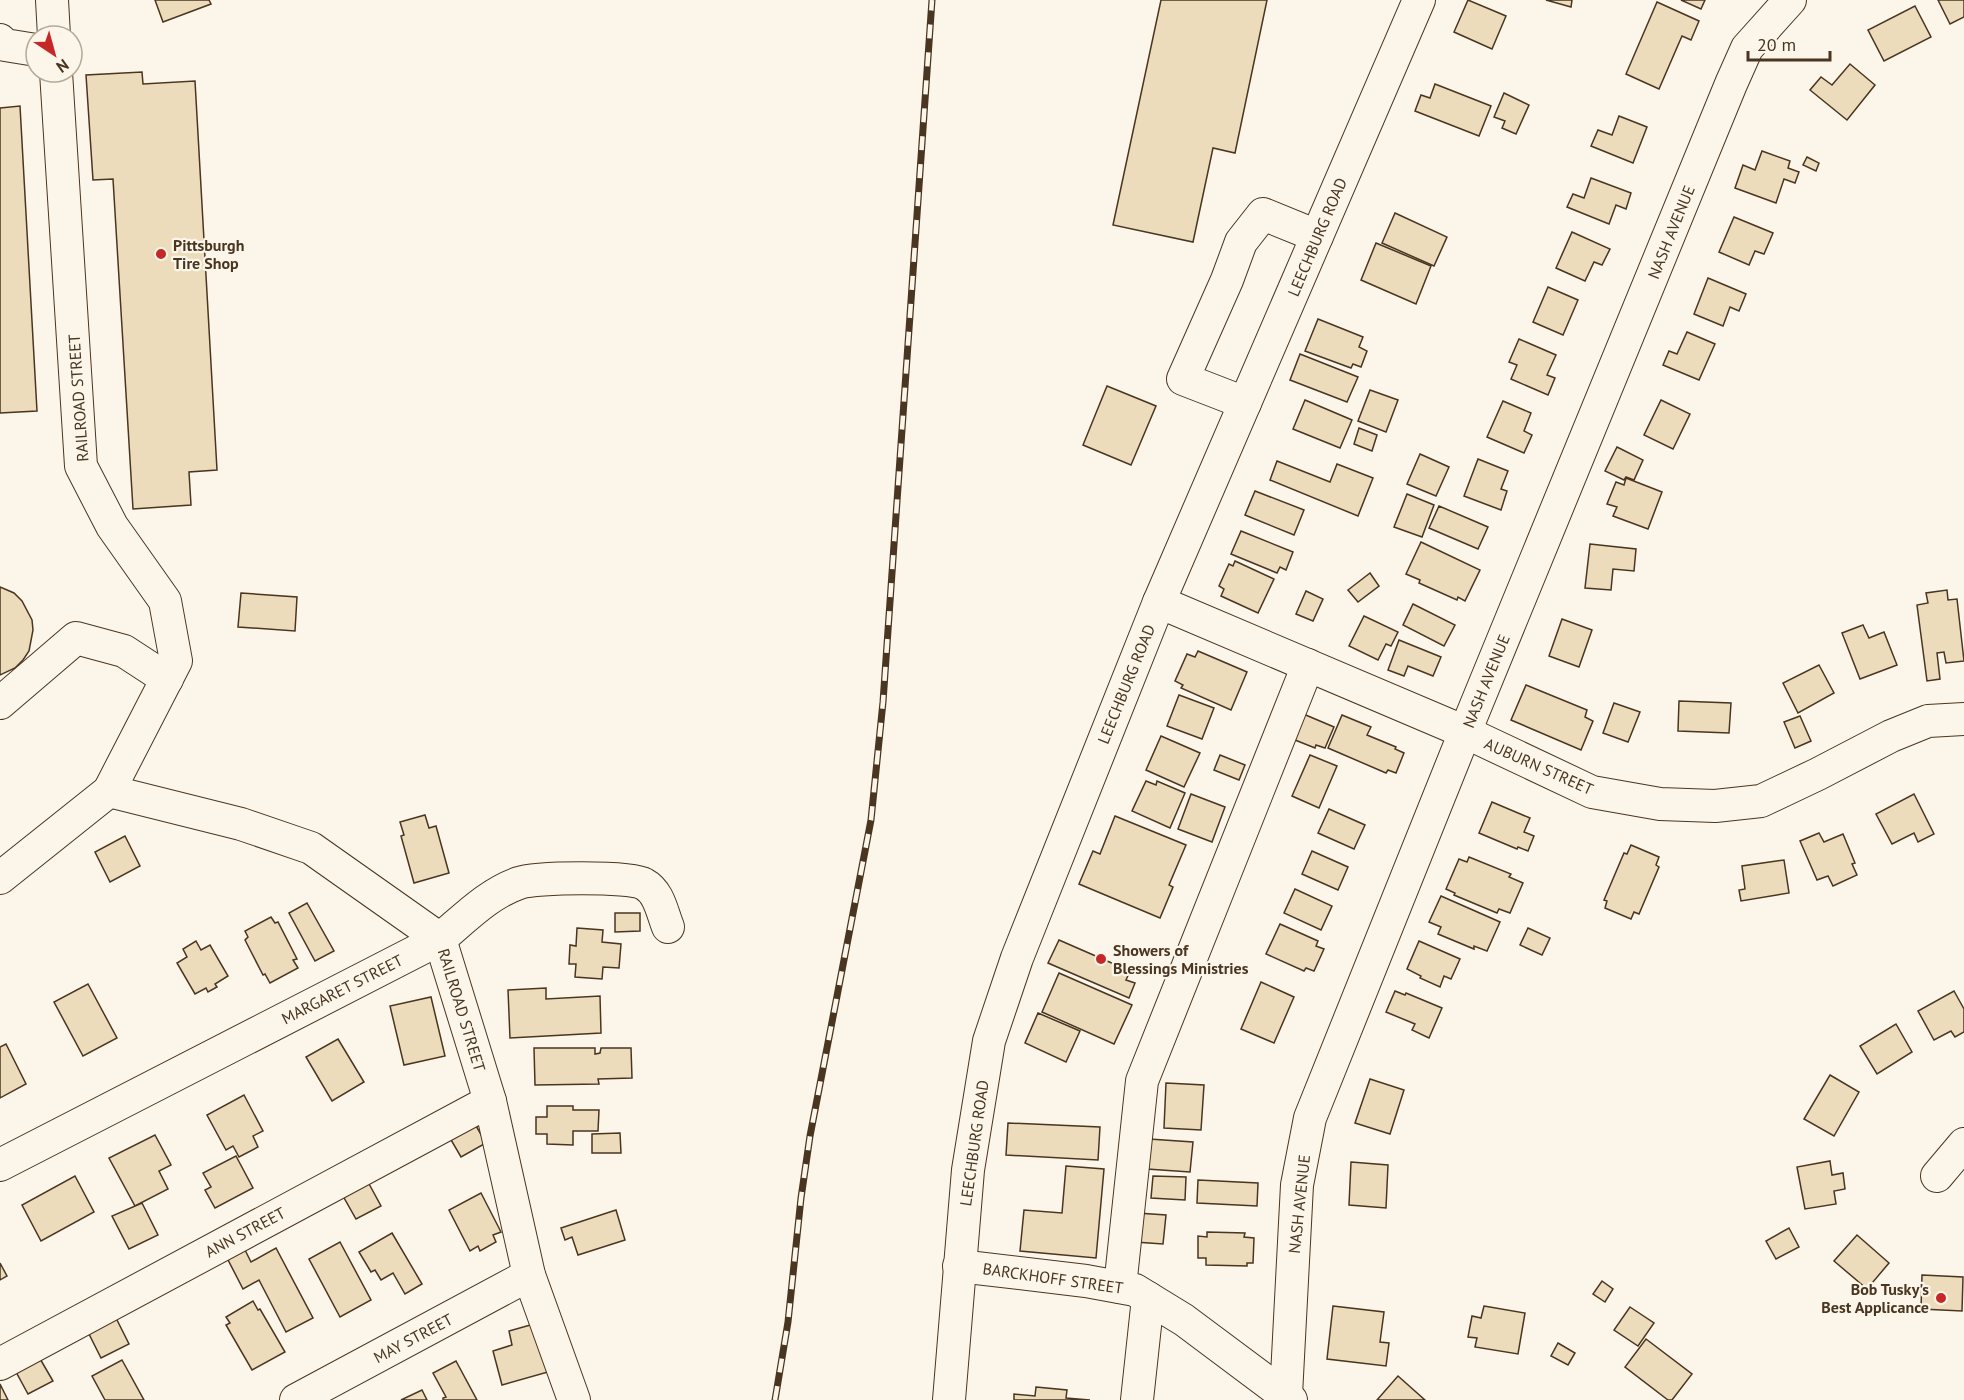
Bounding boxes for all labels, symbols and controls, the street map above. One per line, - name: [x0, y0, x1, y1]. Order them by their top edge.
- north arrow: [24, 24, 84, 84]
- scale bar: [1748, 24, 1830, 62]
- text: 20 m: [1757, 33, 1796, 56]
- text: N: [53, 55, 73, 77]
- street label: LEECHBURG ROAD: [1283, 175, 1351, 299]
- street label: NASH AVENUE: [1643, 182, 1699, 282]
- place label: Pittsburgh Tire Shop: [173, 235, 244, 273]
- marker: Pittsburgh Tire Shop: [154, 247, 168, 261]
- street label: RAILROAD STREET: [64, 333, 92, 462]
- street label: LEECHBURG ROAD: [1093, 621, 1159, 747]
- street label: NASH AVENUE: [1458, 631, 1514, 731]
- street label: AUBURN STREET: [1481, 733, 1597, 799]
- place label: Showers of Blessings Ministries: [1113, 940, 1249, 978]
- street label: RAILROAD STREET: [434, 946, 490, 1074]
- street label: MARGARET STREET: [278, 950, 406, 1028]
- marker: Showers of Blessings Ministries: [1094, 952, 1108, 966]
- street label: LEECHBURG ROAD: [955, 1079, 993, 1207]
- street label: NASH AVENUE: [1284, 1154, 1314, 1254]
- street label: ANN STREET: [201, 1202, 289, 1262]
- street label: BARCKHOFF STREET: [981, 1258, 1125, 1298]
- place label: Bob Tusky's Best Applicance: [1821, 1279, 1929, 1317]
- marker: Bob Tusky's Best Applicance: [1934, 1291, 1948, 1305]
- street label: MAY STREET: [370, 1309, 456, 1367]

